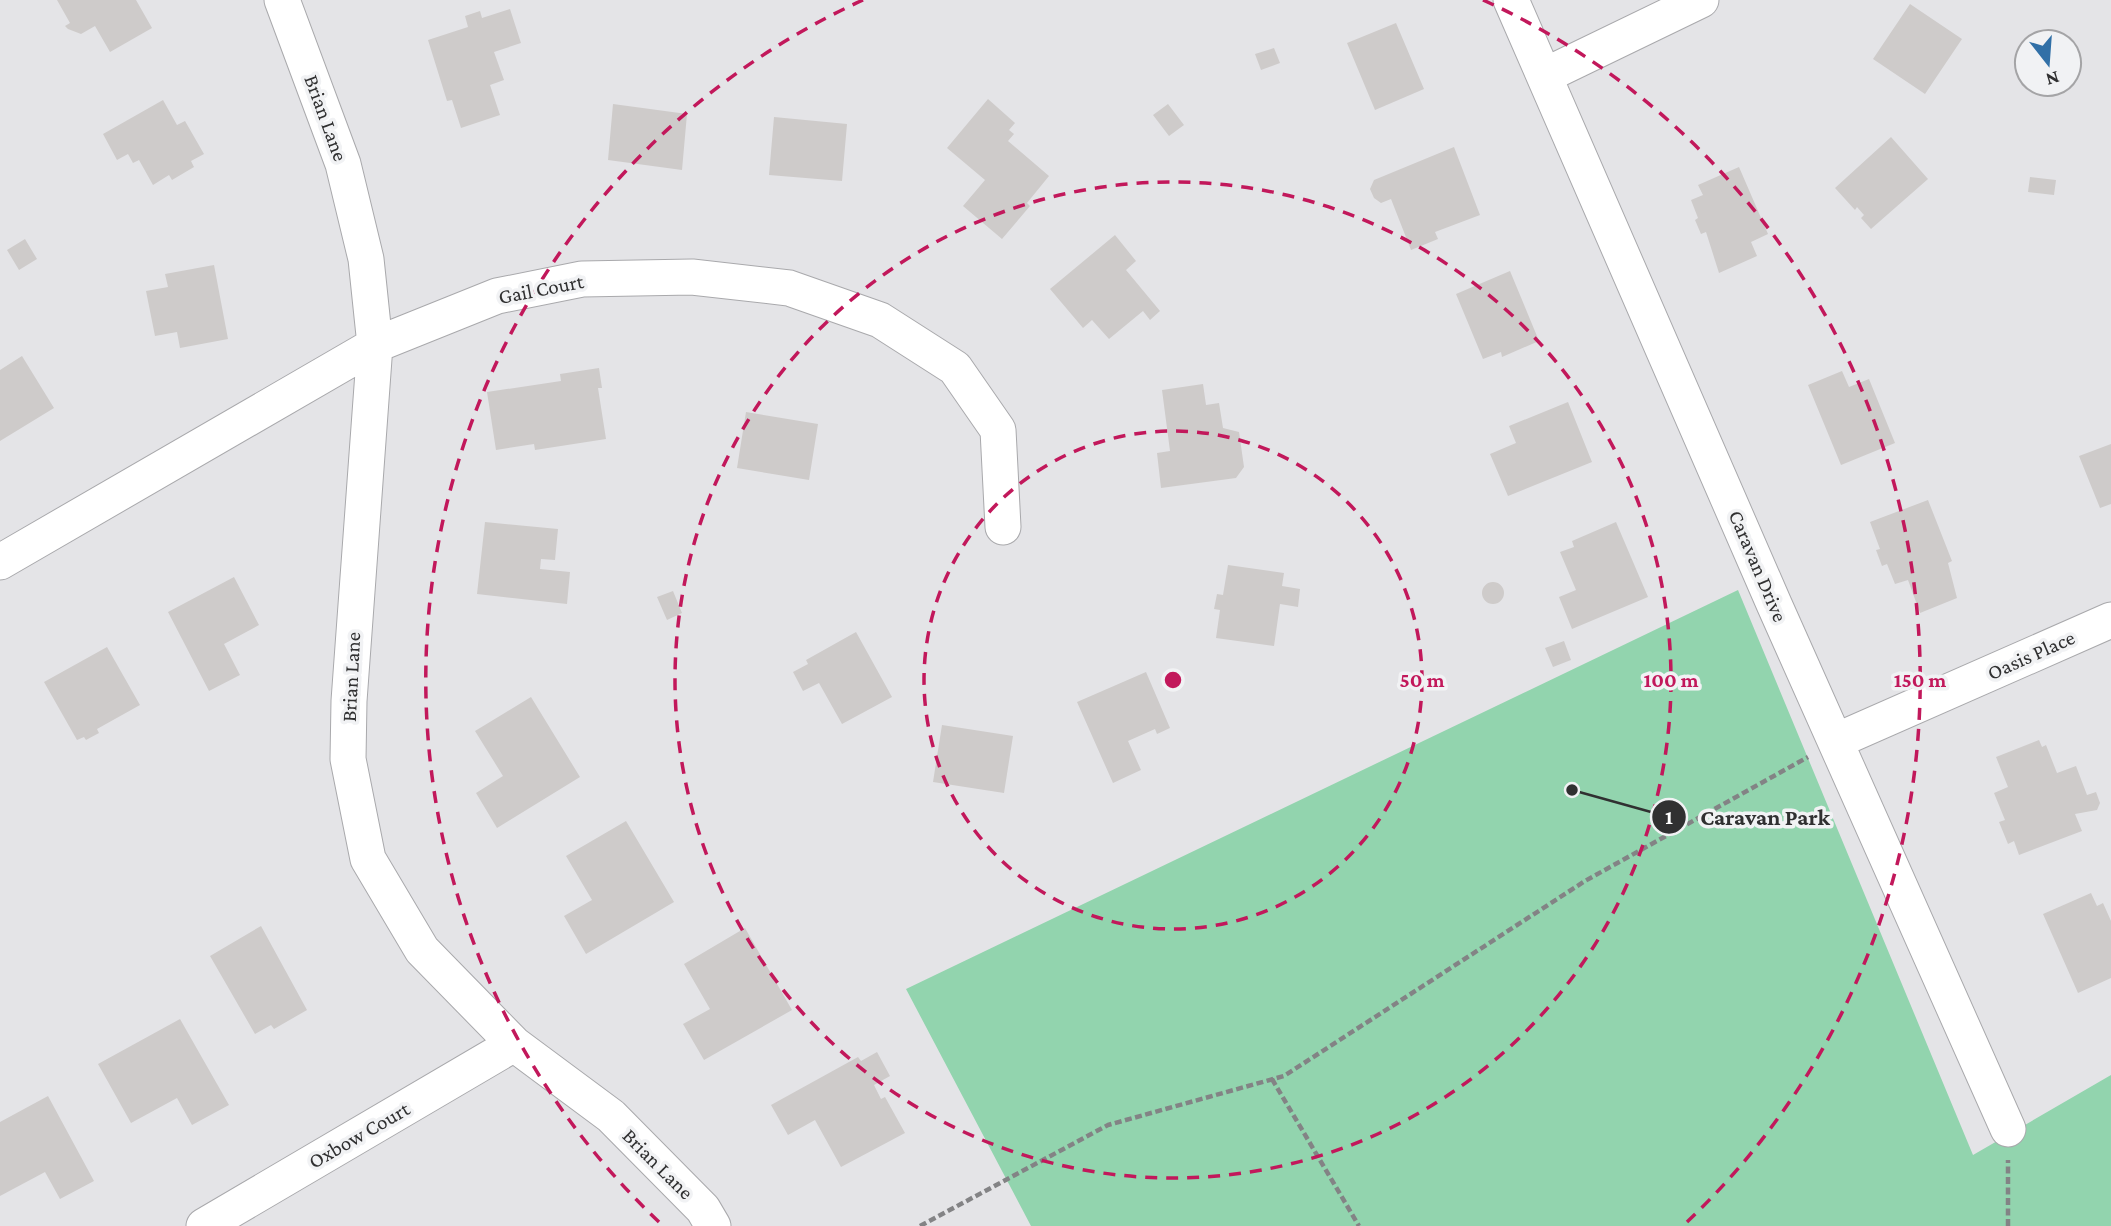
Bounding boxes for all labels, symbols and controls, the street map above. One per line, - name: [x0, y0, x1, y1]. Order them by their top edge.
- north arrow: [2013, 28, 2083, 98]
- text: N: [2044, 67, 2062, 91]
- street label: Brian Lane: [299, 72, 353, 164]
- street label: Gail Court: [496, 269, 587, 309]
- street label: Caravan Drive: [1724, 507, 1792, 625]
- street label: Oasis Place: [1983, 625, 2079, 685]
- street label: Brian Lane: [337, 631, 365, 723]
- centre of rings: [1161, 668, 1185, 692]
- text: 50 m: [1400, 668, 1445, 692]
- text: 100 m: [1643, 668, 1699, 692]
- text: 150 m: [1894, 668, 1947, 692]
- callout: Caravan Park: [1651, 795, 1844, 839]
- text: Caravan Park: [1700, 804, 1830, 830]
- text: 1: [1665, 805, 1673, 829]
- street label: Oxbow Court: [304, 1096, 415, 1174]
- street label: Brian Lane: [618, 1124, 698, 1204]

